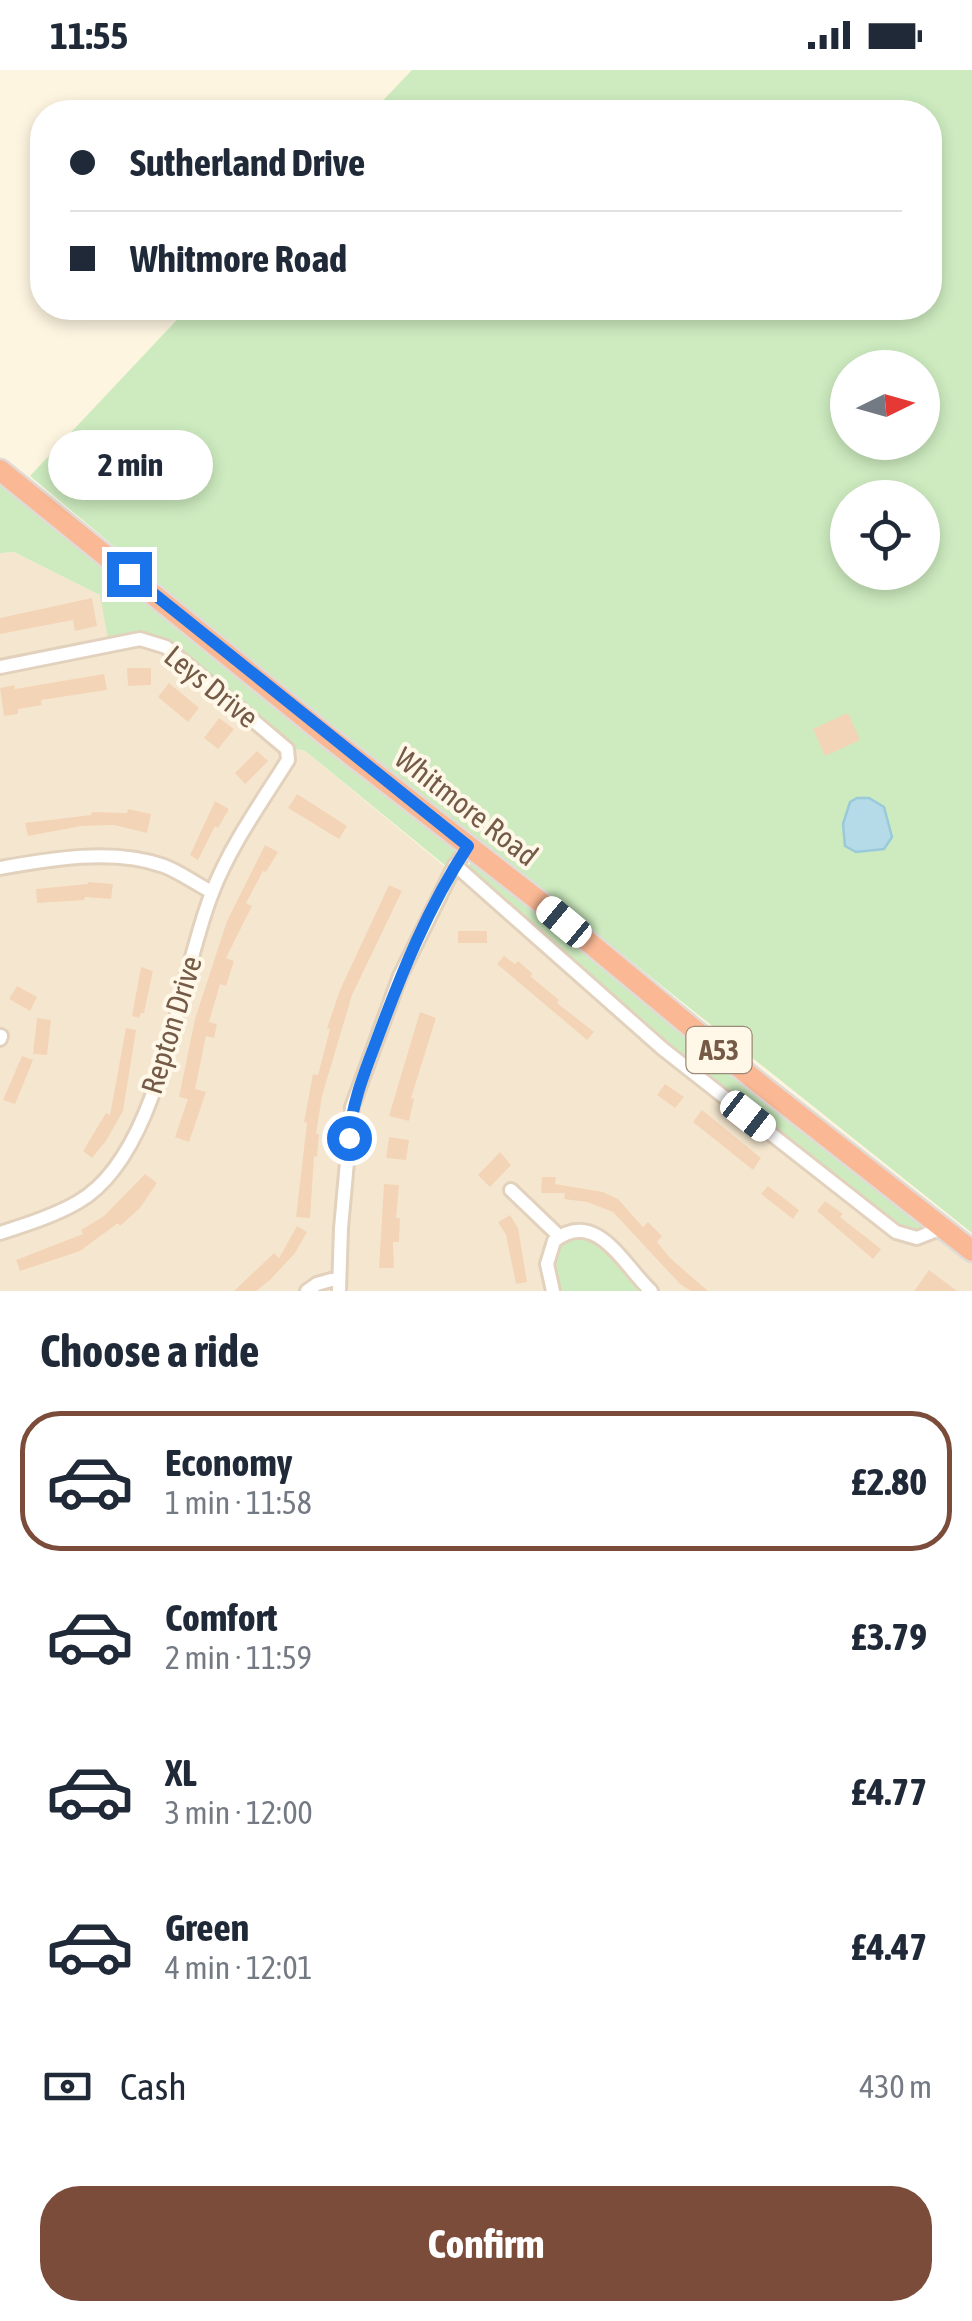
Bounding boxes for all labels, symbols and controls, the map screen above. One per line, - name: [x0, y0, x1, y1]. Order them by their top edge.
- text: 11:55: [50, 14, 128, 57]
- text: Sutherland Drive: [130, 141, 365, 184]
- text: Whitmore Road: [130, 237, 347, 280]
- north arrow: [830, 350, 940, 460]
- map controls: [830, 350, 940, 590]
- callout: 2 min: [46, 429, 212, 499]
- text: 2 min: [98, 446, 163, 483]
- button: locate: [830, 480, 940, 590]
- route end: [107, 552, 152, 597]
- street label: Leys Drive: [158, 638, 265, 734]
- street label: Whitmore Road: [389, 740, 545, 872]
- car: [531, 891, 597, 953]
- street label: Repton Drive: [134, 952, 208, 1098]
- road number: A53: [686, 1027, 752, 1073]
- car: [715, 1086, 781, 1146]
- route start: [327, 1116, 372, 1161]
- text: Choose a ride: [40, 1325, 259, 1377]
- icon: car: [45, 1436, 135, 1526]
- text: Economy: [165, 1441, 292, 1484]
- text: £2.80: [851, 1460, 927, 1503]
- text: 1 min · 11:58: [165, 1484, 312, 1521]
- icon: car: [45, 1591, 135, 1681]
- text: Comfort: [165, 1596, 277, 1639]
- text: £3.79: [851, 1615, 927, 1658]
- text: 2 min · 11:59: [165, 1639, 312, 1676]
- icon: car: [45, 1746, 135, 1836]
- text: XL: [165, 1751, 197, 1794]
- text: £4.77: [851, 1770, 927, 1813]
- text: 3 min · 12:00: [165, 1794, 312, 1831]
- icon: car: [45, 1901, 135, 1991]
- text: Green: [165, 1906, 249, 1949]
- text: £4.47: [851, 1925, 927, 1968]
- text: 4 min · 12:01: [165, 1949, 312, 1986]
- icon: cash: [40, 2059, 95, 2114]
- text: Cash: [120, 2065, 187, 2108]
- text: 430 m: [859, 2068, 932, 2105]
- button: Confirm: [40, 2186, 932, 2301]

